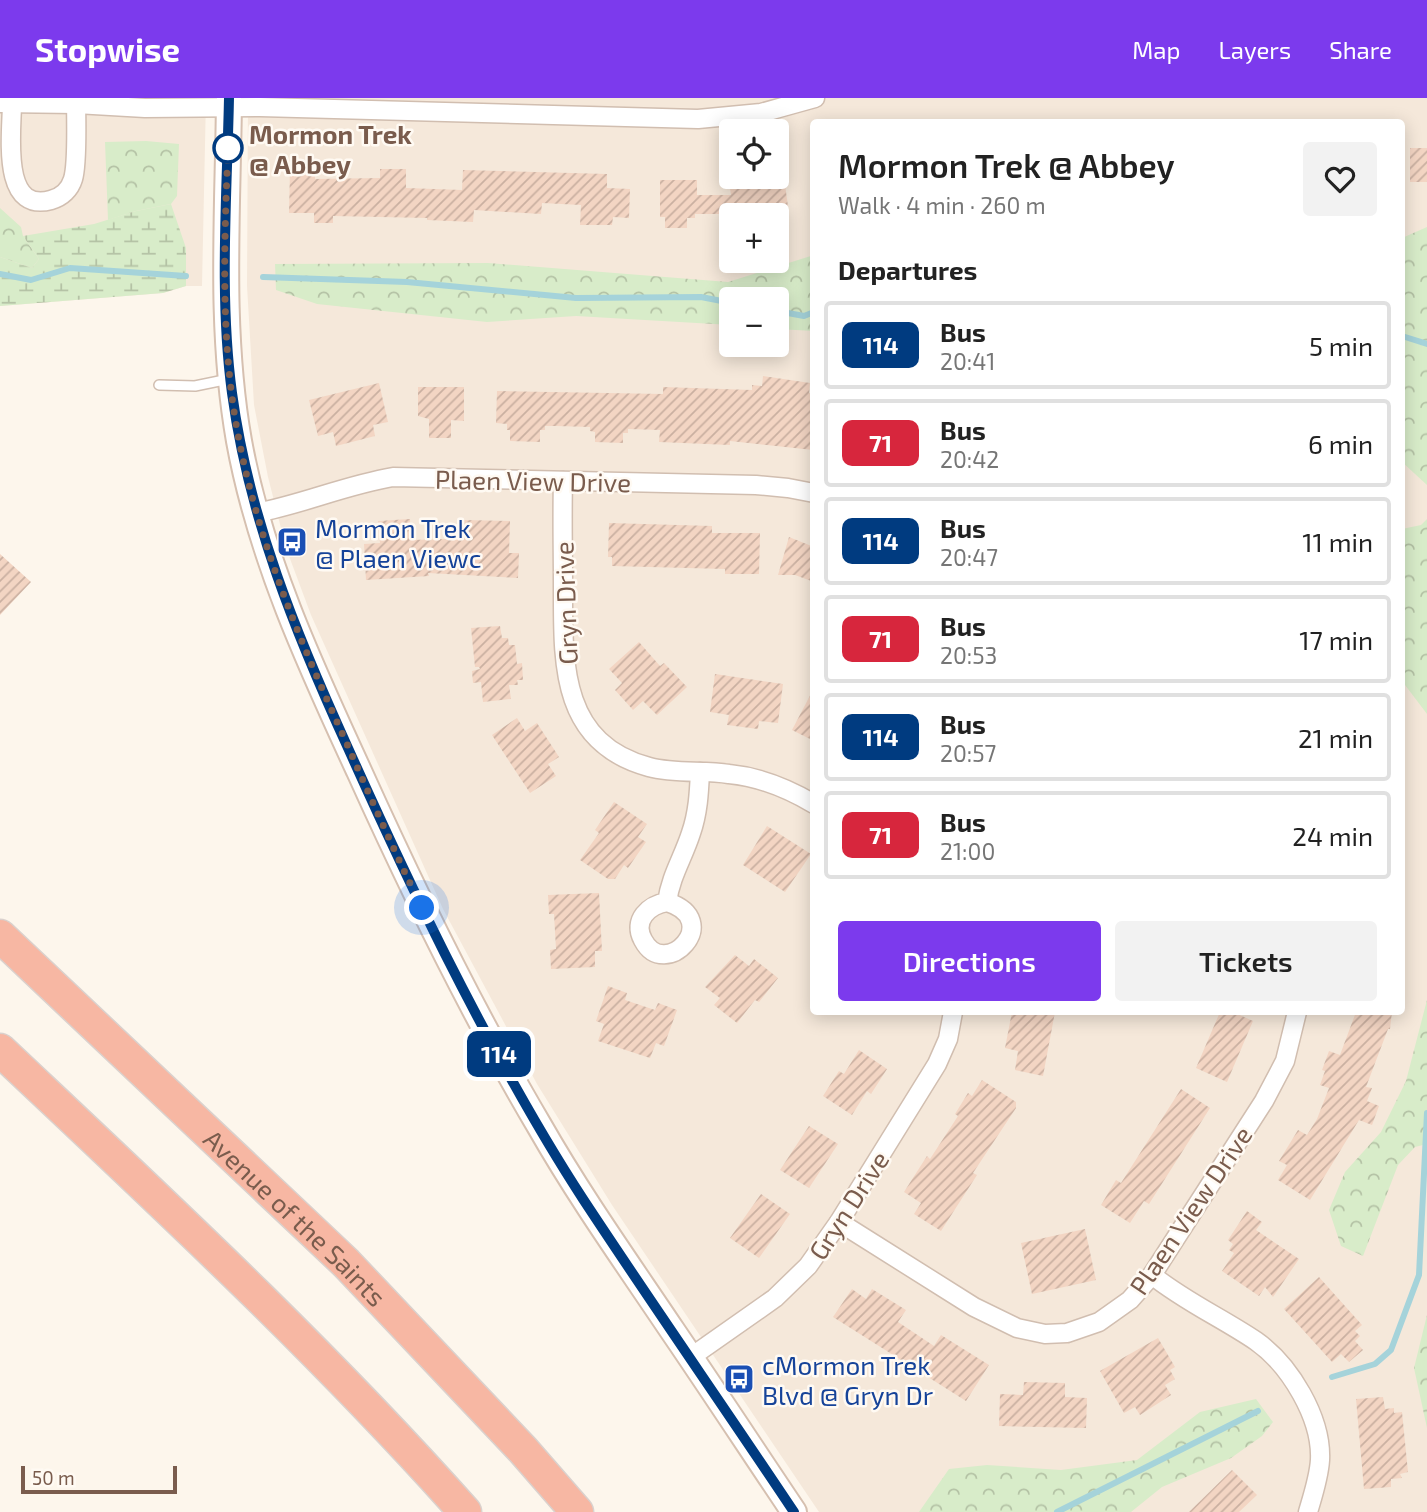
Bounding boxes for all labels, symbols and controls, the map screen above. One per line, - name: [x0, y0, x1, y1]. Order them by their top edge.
- text: Stopwise: [35, 29, 180, 69]
- text: Map: [1132, 35, 1180, 64]
- text: Layers: [1218, 35, 1291, 64]
- text: Share: [1329, 35, 1392, 64]
- place label: Mormon Trek @ Abbey: [249, 118, 412, 180]
- map controls: [719, 119, 789, 357]
- button: locate: [719, 119, 789, 189]
- marker: Mormon Trek @ Abbey: [213, 133, 243, 163]
- button: heart: [1303, 142, 1377, 216]
- text: Mormon Trek @ Abbey: [838, 145, 1175, 185]
- text: Walk · 4 min · 260 m: [838, 191, 1046, 219]
- button: +: [719, 203, 789, 273]
- text: Departures: [838, 254, 977, 285]
- button: −: [719, 287, 789, 357]
- text: Bus: [940, 316, 986, 347]
- text: 114: [862, 330, 899, 359]
- text: 5 min: [1309, 330, 1373, 361]
- text: 20:41: [940, 347, 996, 375]
- text: Bus: [940, 414, 986, 445]
- text: 71: [869, 428, 892, 457]
- text: 6 min: [1308, 428, 1373, 459]
- text: 20:42: [940, 445, 999, 473]
- street label: Plaen View Drive: [435, 463, 631, 497]
- place label: Mormon Trek @ Plaen Viewc: [315, 512, 481, 573]
- text: Bus: [940, 512, 986, 543]
- bus stop icon: Mormon Trek @ Plaen Viewc: [275, 525, 309, 559]
- text: 114: [862, 526, 899, 555]
- text: 11 min: [1302, 526, 1373, 557]
- street label: Gryn Drive: [547, 541, 583, 665]
- text: 20:47: [940, 543, 998, 571]
- text: Bus: [940, 610, 986, 641]
- text: 71: [869, 624, 892, 653]
- text: 17 min: [1299, 624, 1373, 655]
- text: 20:53: [940, 641, 997, 669]
- text: Bus: [940, 708, 986, 739]
- text: 114: [862, 722, 899, 751]
- text: 21 min: [1298, 722, 1373, 753]
- text: 20:57: [940, 739, 996, 767]
- text: Bus: [940, 806, 986, 837]
- text: 71: [869, 820, 892, 849]
- text: 24 min: [1292, 820, 1373, 851]
- text: 21:00: [940, 837, 995, 865]
- your location: [404, 890, 439, 925]
- button: Directions: [838, 921, 1101, 1001]
- button: Tickets: [1115, 921, 1377, 1001]
- line badge: 114: [459, 1031, 539, 1077]
- text: 114: [481, 1039, 517, 1068]
- street label: Plaen View Drive: [1122, 1120, 1258, 1300]
- street label: Avenue of the Saints: [198, 1122, 393, 1312]
- street label: Gryn Drive: [801, 1145, 895, 1265]
- place label: cMormon Trek Blvd @ Gryn Dr: [762, 1349, 933, 1410]
- bus stop icon: cMormon Trek Blvd @ Gryn Dr: [722, 1362, 756, 1396]
- scale bar: [21, 1463, 177, 1495]
- text: 50 m: [32, 1466, 75, 1489]

